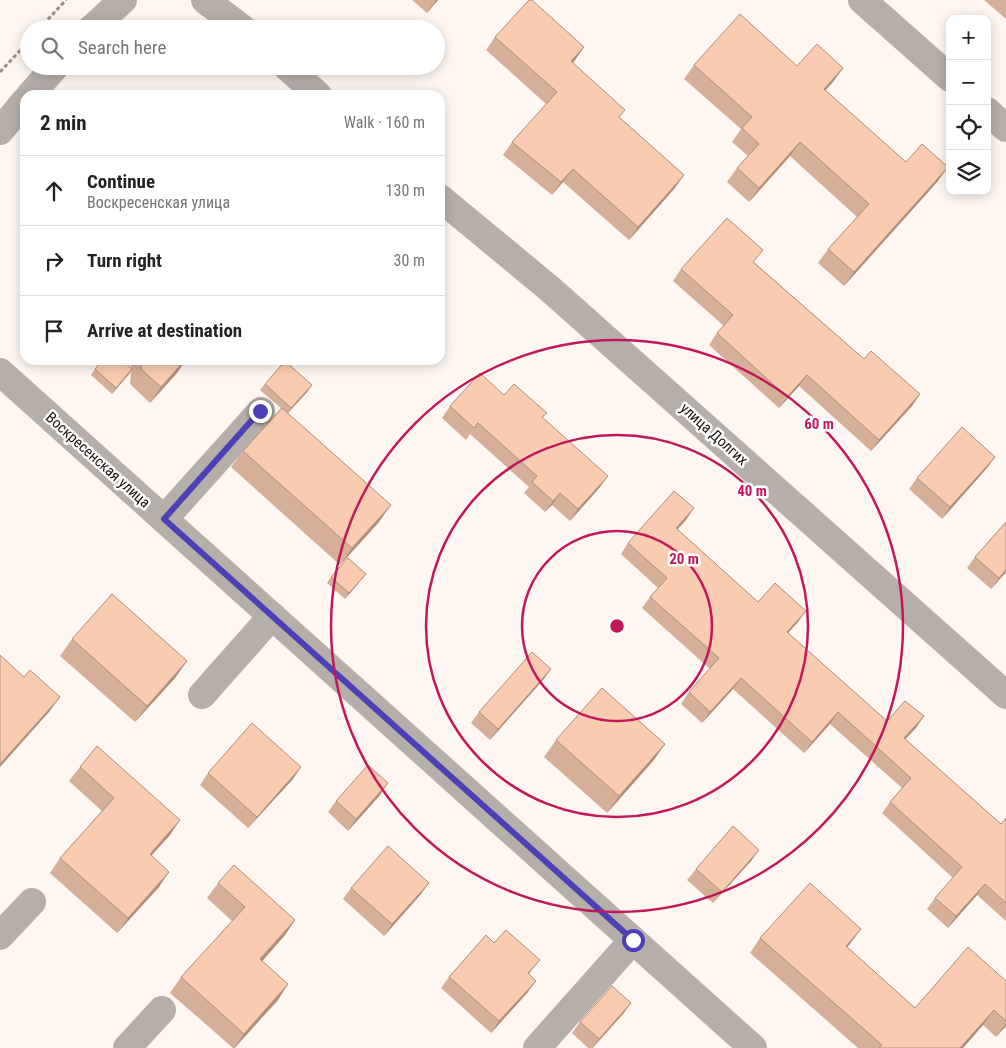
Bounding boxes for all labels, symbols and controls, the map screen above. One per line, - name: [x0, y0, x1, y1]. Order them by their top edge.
- map controls: [946, 15, 991, 195]
- button: +: [946, 15, 991, 60]
- search box: [20, 20, 445, 75]
- icon: search: [38, 34, 66, 62]
- text: Search here: [78, 36, 166, 59]
- button: −: [946, 60, 991, 105]
- button: locate: [946, 105, 991, 150]
- text: 2 min: [40, 111, 87, 135]
- text: Walk · 160 m: [344, 113, 425, 132]
- button: layers: [946, 150, 991, 195]
- text: Continue: [87, 170, 155, 193]
- icon: ahead: [40, 177, 68, 205]
- text: 130 m: [386, 181, 425, 200]
- text: Воскресенская улица: [87, 193, 230, 212]
- icon: right: [40, 247, 68, 275]
- text: Turn right: [87, 249, 162, 272]
- text: 30 m: [393, 251, 425, 270]
- icon: arrive: [40, 317, 68, 345]
- text: Arrive at destination: [87, 319, 242, 342]
- street label: улица Долгих: [677, 399, 752, 469]
- route end: [249, 400, 272, 423]
- street label: Воскресенская улица: [42, 408, 154, 512]
- text: 60 m: [804, 415, 834, 433]
- text: 40 m: [737, 482, 767, 500]
- text: 20 m: [669, 550, 699, 568]
- centre of rings: [608, 617, 626, 635]
- route start: [622, 929, 645, 952]

